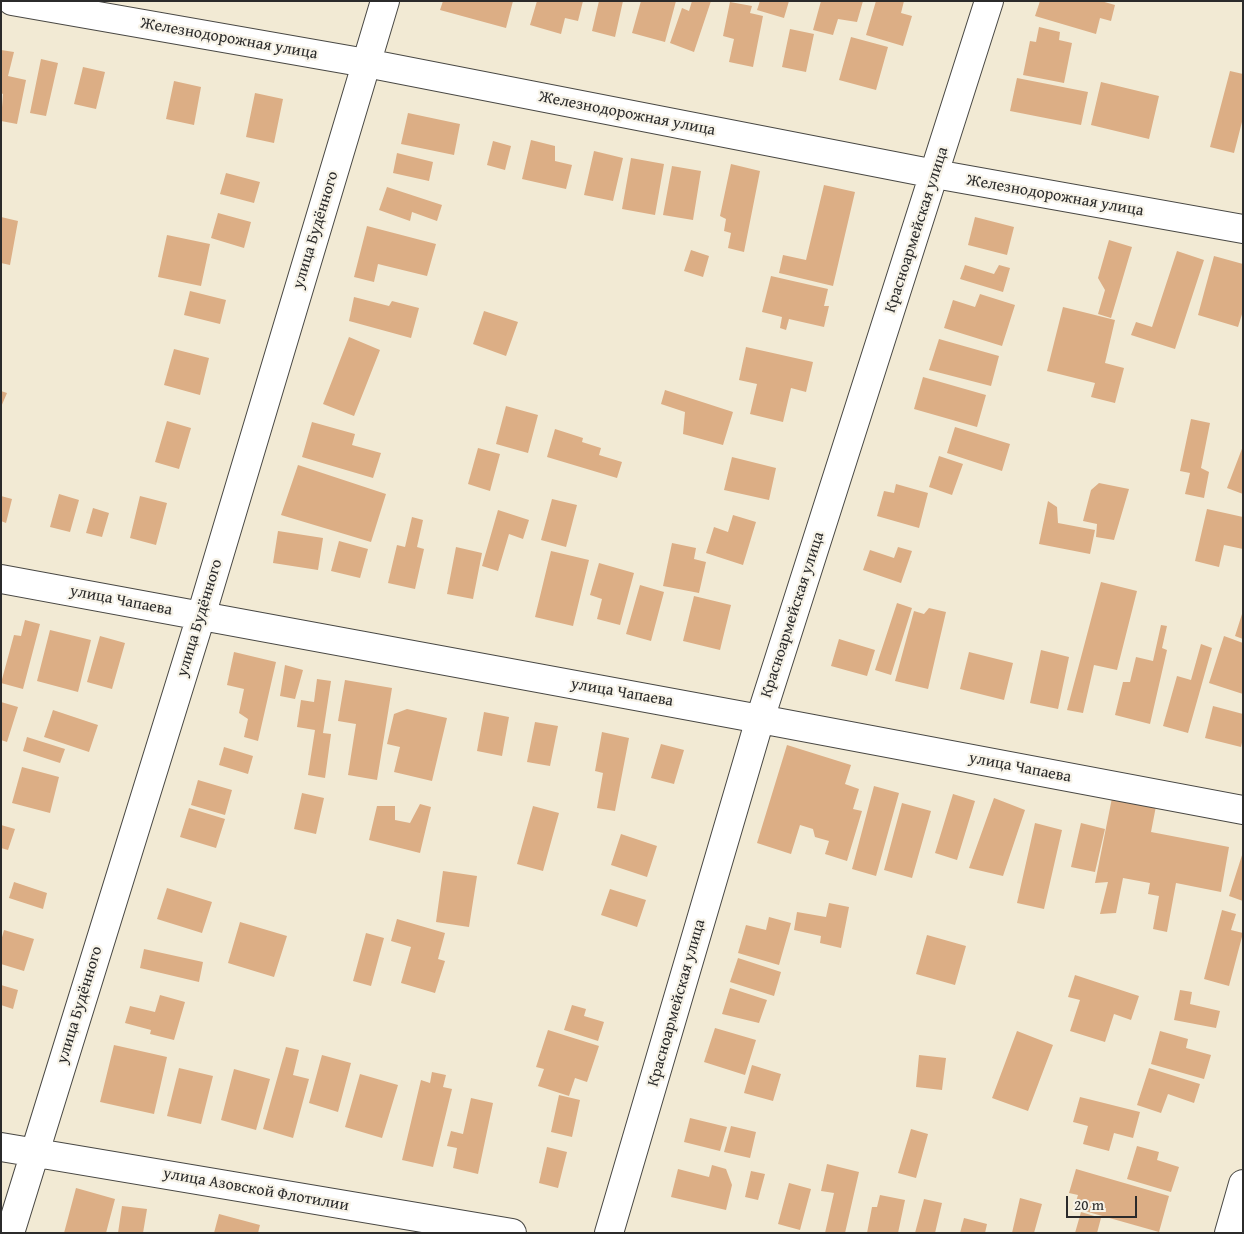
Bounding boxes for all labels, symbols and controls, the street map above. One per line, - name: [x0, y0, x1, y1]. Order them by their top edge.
- street label: Железнодорожная улица: [139, 14, 319, 64]
- street label: Железнодорожная улица: [537, 87, 717, 141]
- street label: Красноармейская улица: [881, 145, 953, 315]
- street label: улица Будённого: [289, 169, 343, 291]
- street label: Железнодорожная улица: [965, 171, 1145, 221]
- street label: Красноармейская улица: [757, 530, 829, 700]
- street label: улица Будённого: [173, 557, 227, 679]
- street label: улица Чапаева: [68, 582, 174, 620]
- street label: улица Чапаева: [569, 675, 675, 711]
- street label: улица Чапаева: [967, 749, 1073, 787]
- street label: Красноармейская улица: [644, 917, 710, 1089]
- street label: улица Будённого: [53, 944, 107, 1066]
- street label: улица Азовской Флотилии: [162, 1164, 350, 1216]
- scale bar: [1069, 1186, 1140, 1218]
- text: 20 m: [1074, 1194, 1104, 1215]

